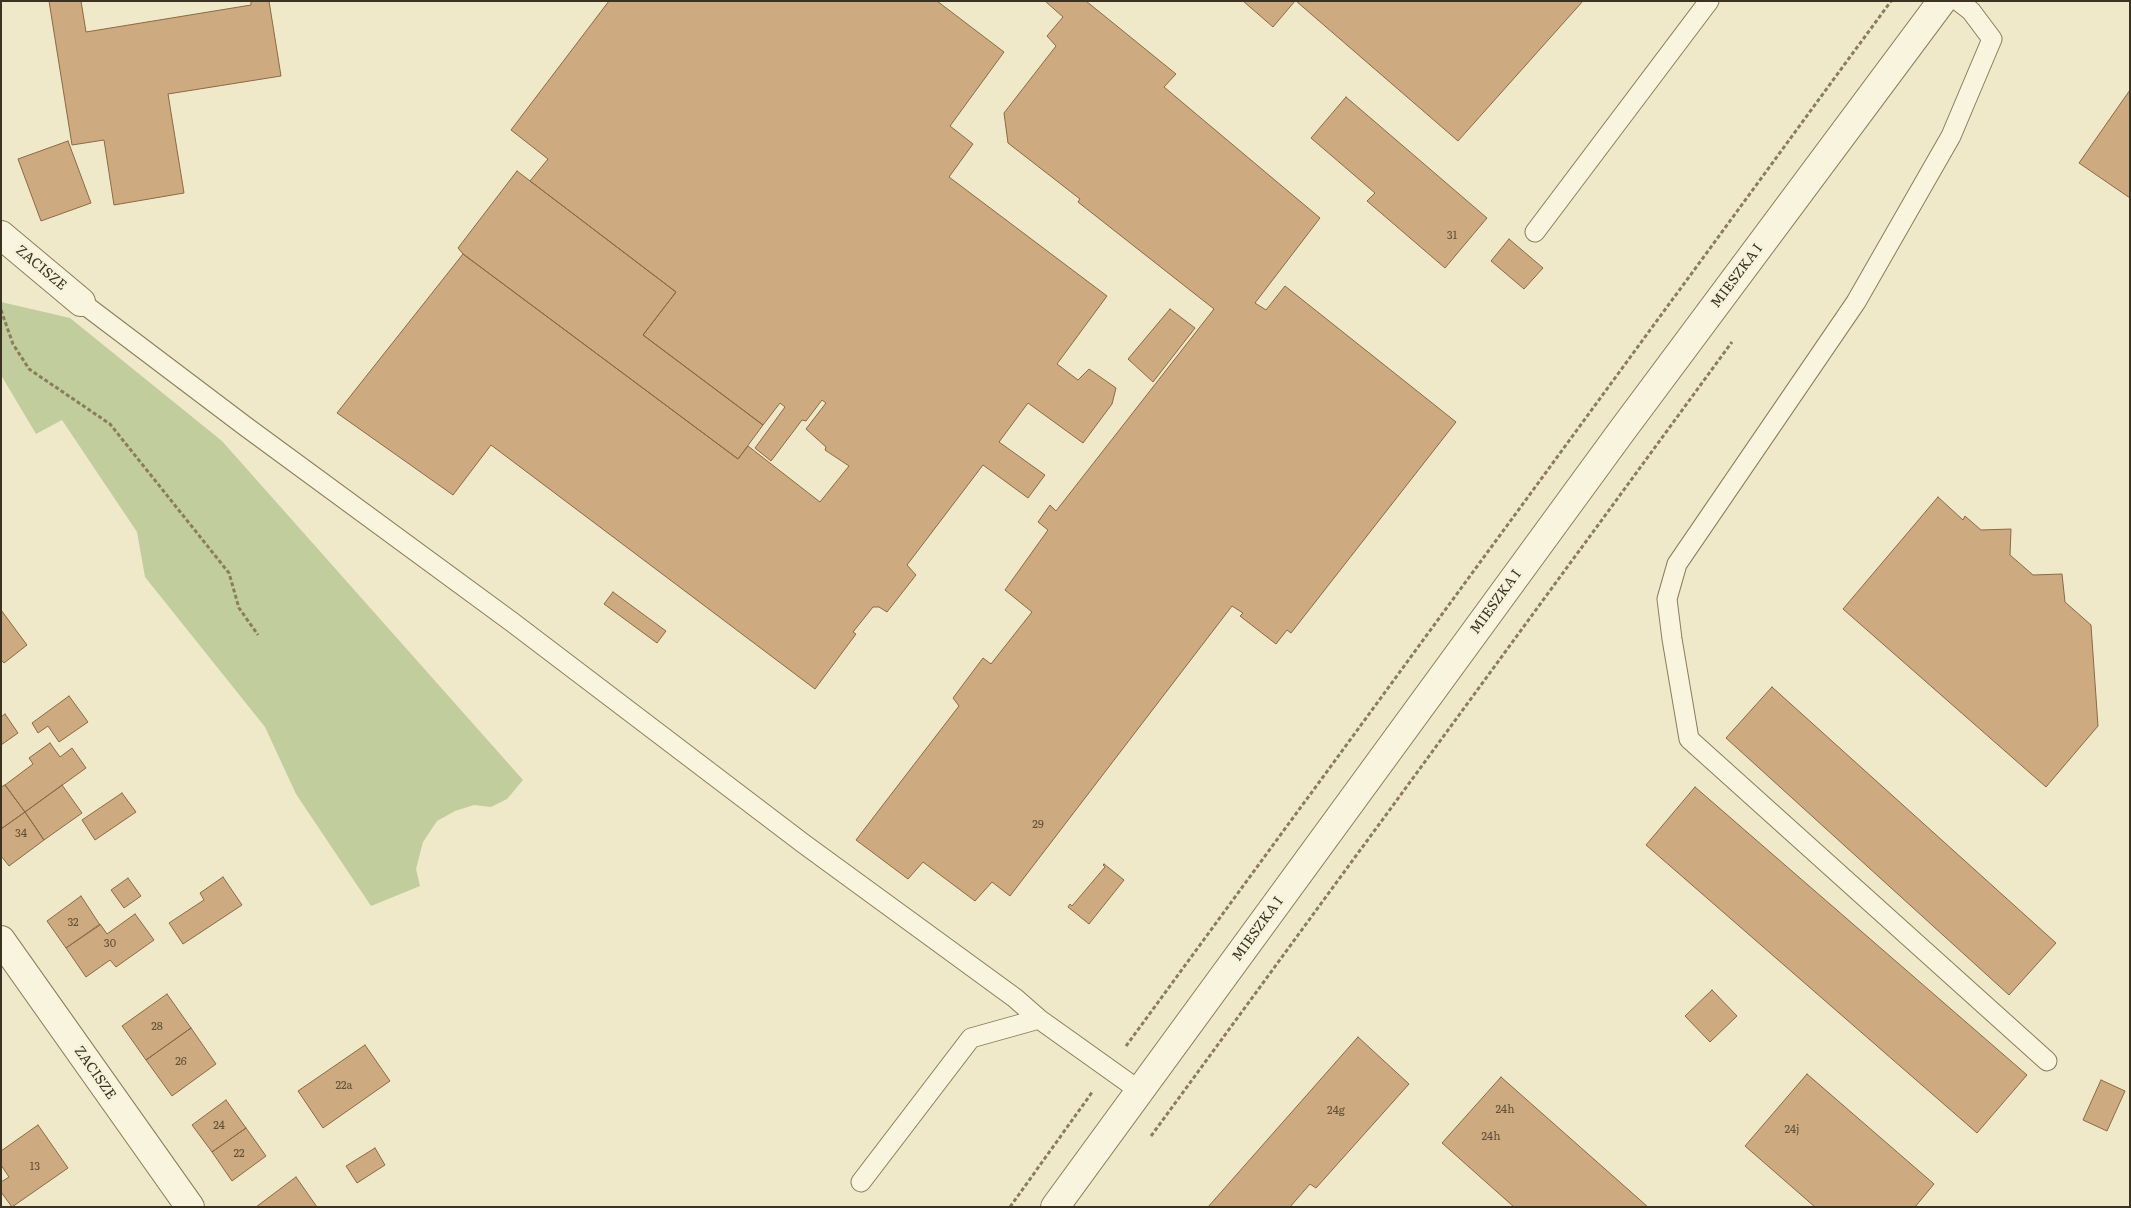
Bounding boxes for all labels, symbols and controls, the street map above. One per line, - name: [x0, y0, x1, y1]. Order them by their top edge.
- house number: 31: [1447, 229, 1457, 243]
- street label: MIESZKA I: [1708, 241, 1766, 311]
- street label: ZACISZE: [12, 242, 70, 294]
- street label: MIESZKA I: [1467, 566, 1525, 638]
- house number: 29: [1032, 818, 1044, 832]
- house number: 34: [15, 827, 27, 841]
- street label: MIESZKA I: [1229, 893, 1287, 965]
- house number: 32: [67, 916, 79, 930]
- house number: 30: [104, 937, 116, 951]
- house number: 28: [151, 1020, 163, 1034]
- street label: ZACISZE: [71, 1043, 119, 1103]
- house number: 26: [175, 1055, 187, 1069]
- house number: 22a: [335, 1079, 353, 1093]
- house number: 24h: [1496, 1103, 1514, 1117]
- house number: 24g: [1327, 1104, 1345, 1118]
- house number: 24: [213, 1119, 225, 1133]
- house number: 24j: [1784, 1123, 1800, 1137]
- house number: 24h: [1482, 1130, 1500, 1144]
- house number: 22: [233, 1147, 245, 1161]
- house number: 13: [30, 1160, 40, 1174]

